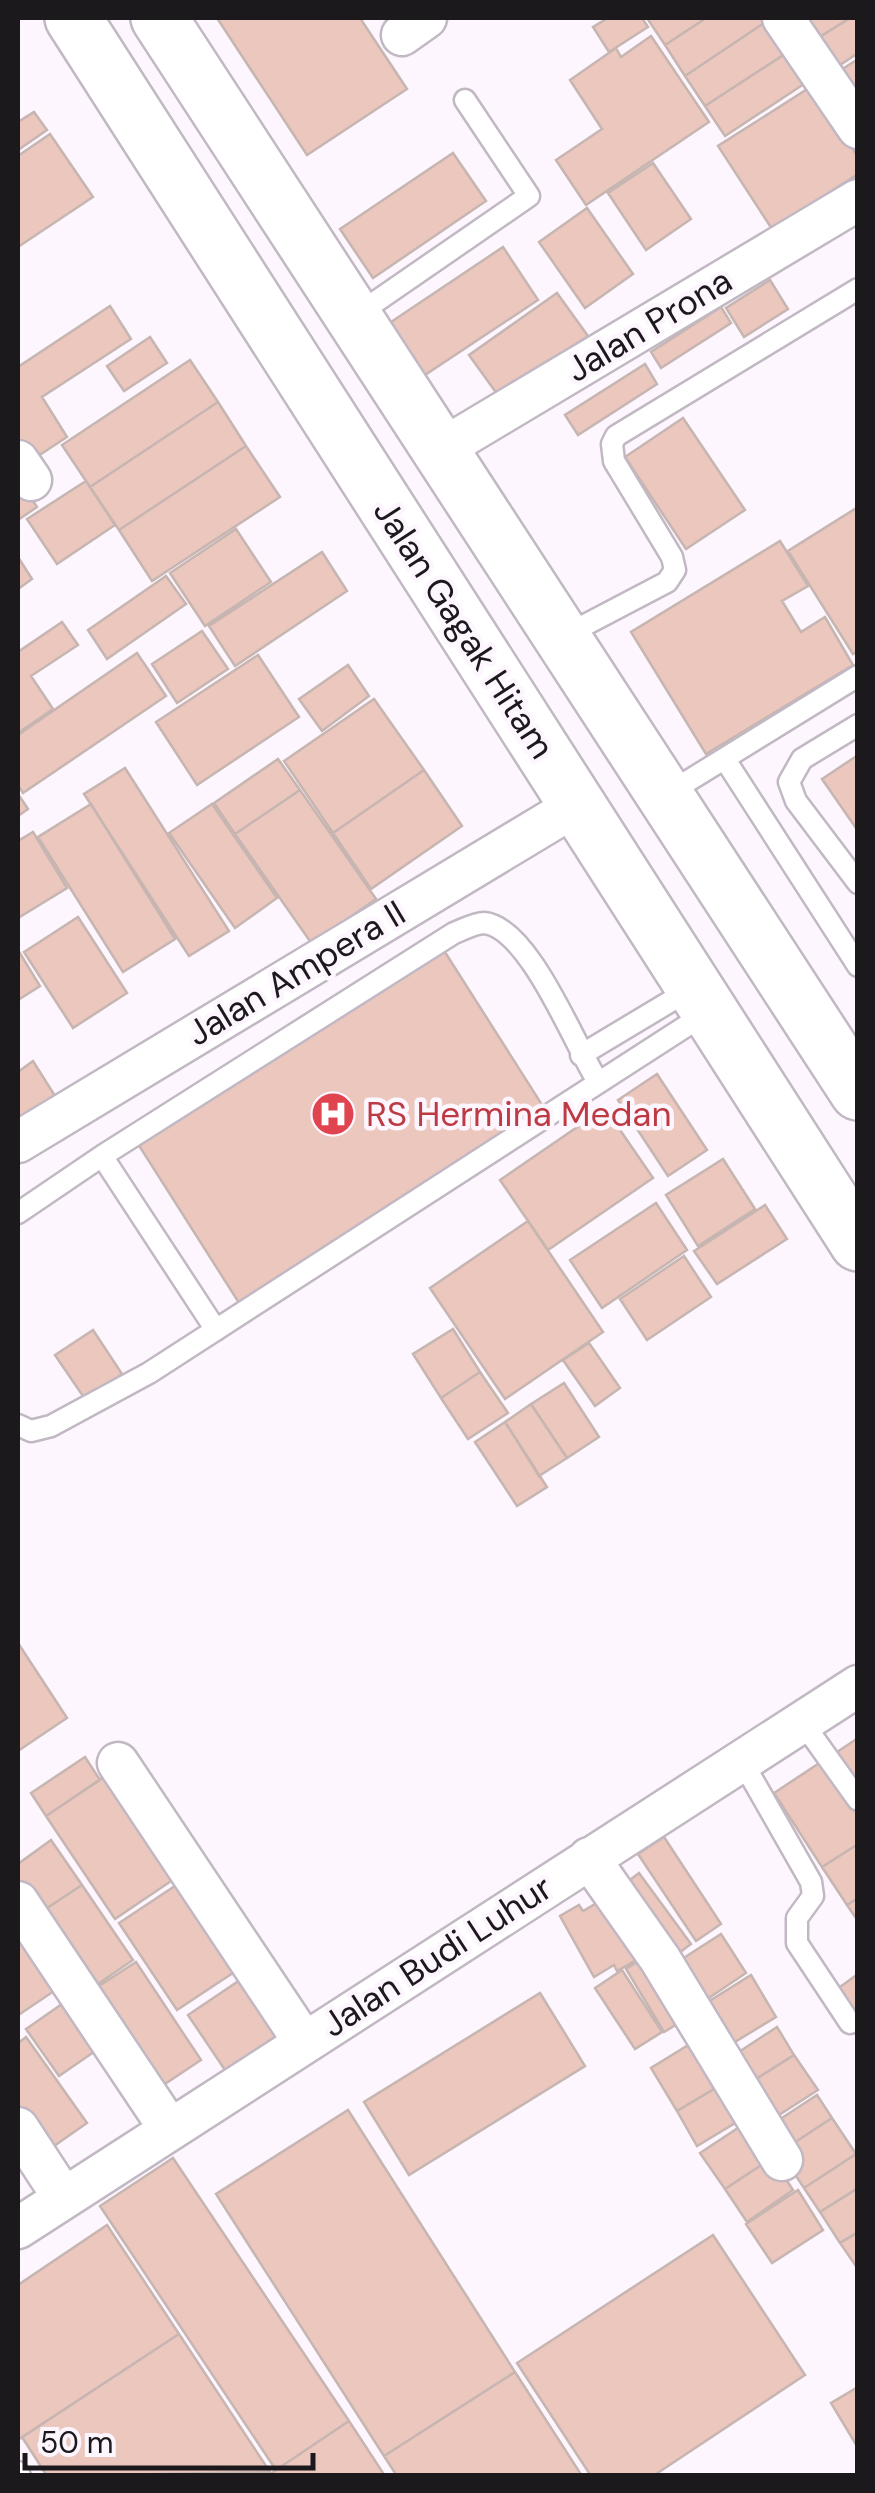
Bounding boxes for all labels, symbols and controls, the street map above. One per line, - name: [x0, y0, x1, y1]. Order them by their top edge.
- street label: Jalan Prona: [558, 258, 740, 392]
- street label: Jalan Gagak Hitam: [363, 491, 565, 767]
- street label: Jalan Ampera II: [178, 890, 414, 1056]
- hospital icon: RS Hermina Medan: [310, 1091, 356, 1137]
- place label: RS Hermina Medan: [366, 1091, 671, 1137]
- street label: Jalan Budi Luhur: [313, 1864, 561, 2048]
- scale bar: [25, 2408, 312, 2470]
- text: 50 m: [40, 2423, 114, 2462]

